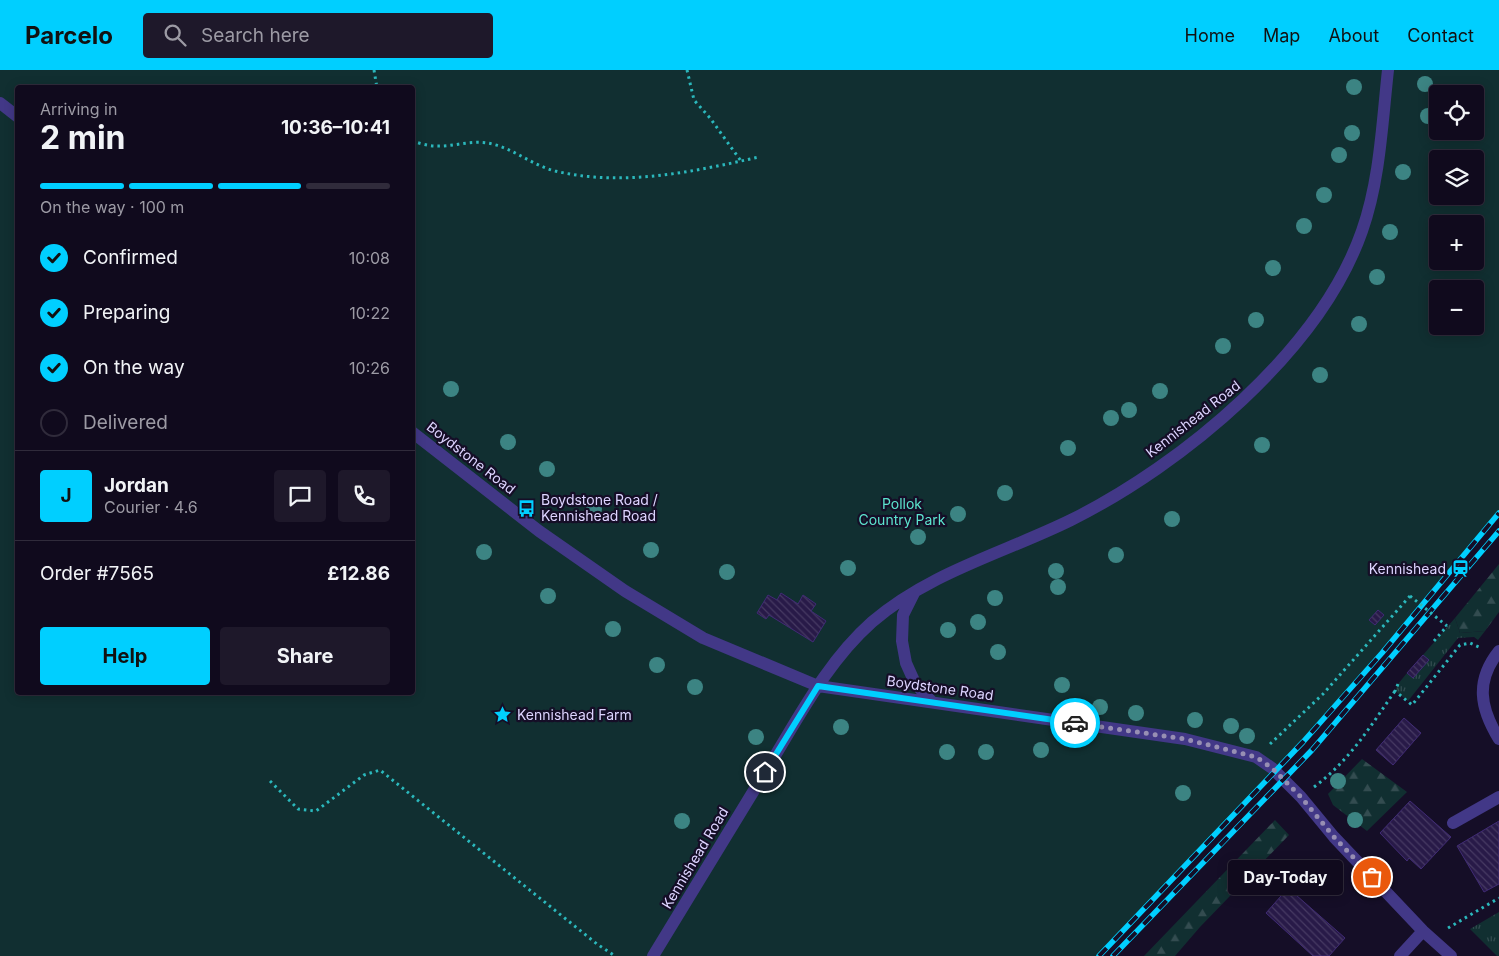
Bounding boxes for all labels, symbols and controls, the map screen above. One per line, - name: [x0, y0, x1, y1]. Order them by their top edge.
- search box: [143, 13, 493, 58]
- text: Parcelo: [25, 21, 113, 50]
- icon: search: [161, 21, 189, 49]
- text: Search here: [201, 24, 310, 47]
- text: Home: [1185, 25, 1235, 46]
- text: Map: [1263, 25, 1300, 46]
- text: About: [1328, 25, 1379, 46]
- text: Contact: [1407, 25, 1474, 46]
- map controls: [1429, 85, 1484, 335]
- button: locate: [1429, 85, 1484, 140]
- text: Arriving in: [40, 99, 117, 119]
- text: 10:36–10:41: [281, 116, 390, 139]
- text: 2 min: [40, 118, 126, 157]
- button: layers: [1429, 150, 1484, 205]
- text: On the way · 100 m: [40, 197, 184, 217]
- button: +: [1429, 215, 1484, 270]
- icon: check: [40, 244, 68, 272]
- text: Confirmed: [83, 246, 178, 269]
- text: 10:08: [349, 248, 390, 268]
- button: −: [1429, 280, 1484, 335]
- icon: check: [40, 299, 68, 327]
- text: Preparing: [83, 301, 170, 324]
- text: 10:22: [349, 303, 390, 323]
- icon: check: [40, 354, 68, 382]
- text: On the way: [83, 356, 185, 379]
- text: 10:26: [349, 358, 390, 378]
- street label: Kennishead Road: [1142, 376, 1243, 461]
- text: Delivered: [83, 411, 168, 434]
- street label: Boydstone Road: [424, 418, 519, 497]
- button: chat: [274, 470, 326, 522]
- button: phone: [338, 470, 390, 522]
- text: Jordan: [104, 474, 169, 497]
- text: J: [60, 484, 72, 507]
- place label: Boydstone Road / Kennishead Road: [541, 491, 658, 524]
- park label: Pollok Country Park: [858, 495, 946, 528]
- text: Courier · 4.6: [104, 497, 198, 517]
- bus stop icon: Boydstone Road / Kennishead Road: [517, 498, 537, 518]
- station icon: Kennishead: [1450, 559, 1470, 579]
- place label: Kennishead: [1369, 560, 1446, 577]
- text: Order #7565: [40, 562, 154, 585]
- text: £12.86: [327, 562, 390, 585]
- button: Help: [40, 627, 210, 685]
- button: Share: [220, 627, 390, 685]
- street label: Boydstone Road: [885, 672, 995, 703]
- courier: [1050, 698, 1100, 748]
- place icon: Kennishead Farm: [493, 705, 513, 725]
- place label: Kennishead Farm: [517, 706, 632, 723]
- icon: car: [1061, 709, 1089, 737]
- pin: [744, 751, 786, 793]
- icon: home: [751, 758, 779, 786]
- street label: Kennishead Road: [658, 804, 731, 911]
- pin: [1351, 856, 1393, 898]
- callout: Day-Today: [1227, 860, 1342, 894]
- icon: bag: [1358, 863, 1386, 891]
- text: Day-Today: [1244, 867, 1327, 887]

